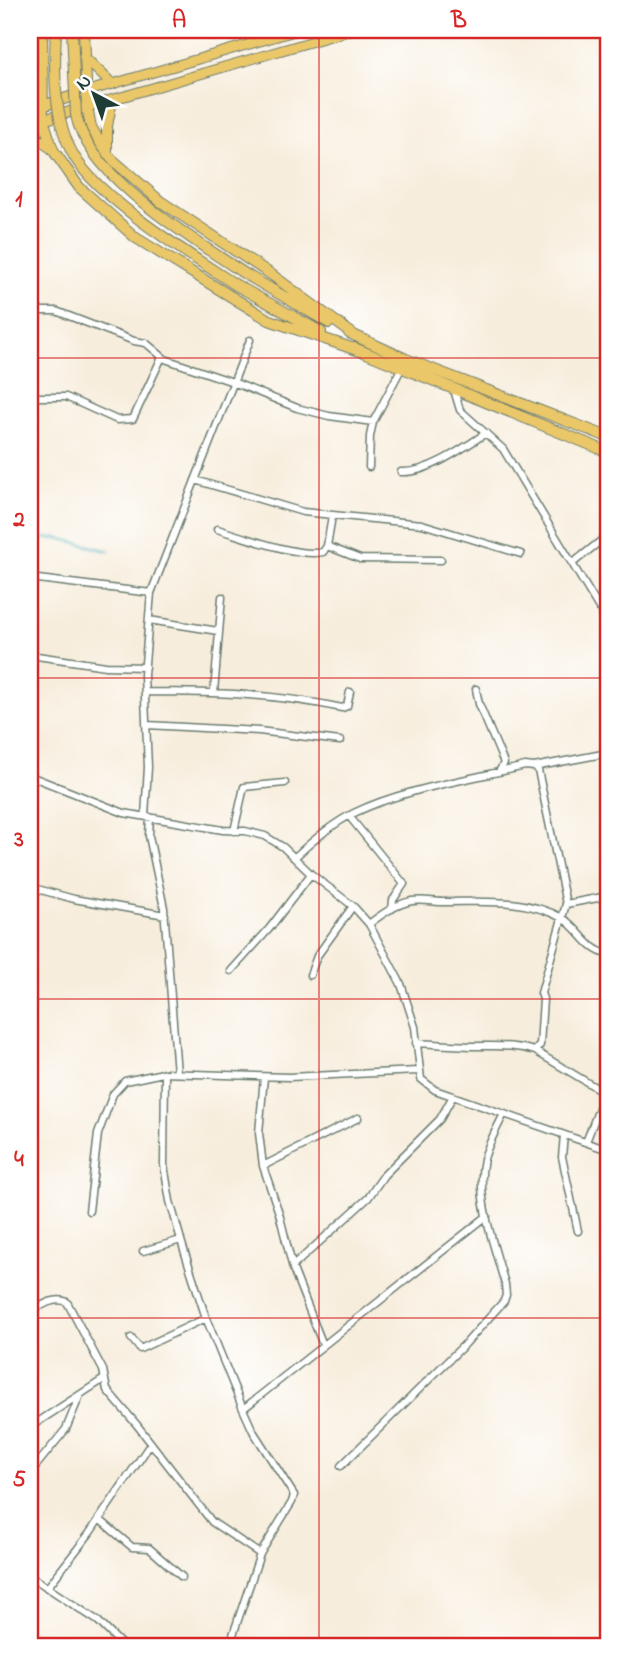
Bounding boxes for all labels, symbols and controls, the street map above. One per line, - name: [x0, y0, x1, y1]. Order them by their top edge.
- text: A: [172, 5, 186, 38]
- text: B: [450, 5, 467, 38]
- north arrow: [60, 60, 130, 130]
- text: N: [71, 69, 98, 97]
- text: 1: [15, 184, 23, 217]
- text: 2: [12, 504, 25, 537]
- text: 3: [13, 824, 24, 857]
- text: 4: [14, 1144, 24, 1177]
- text: 5: [12, 1464, 26, 1497]

